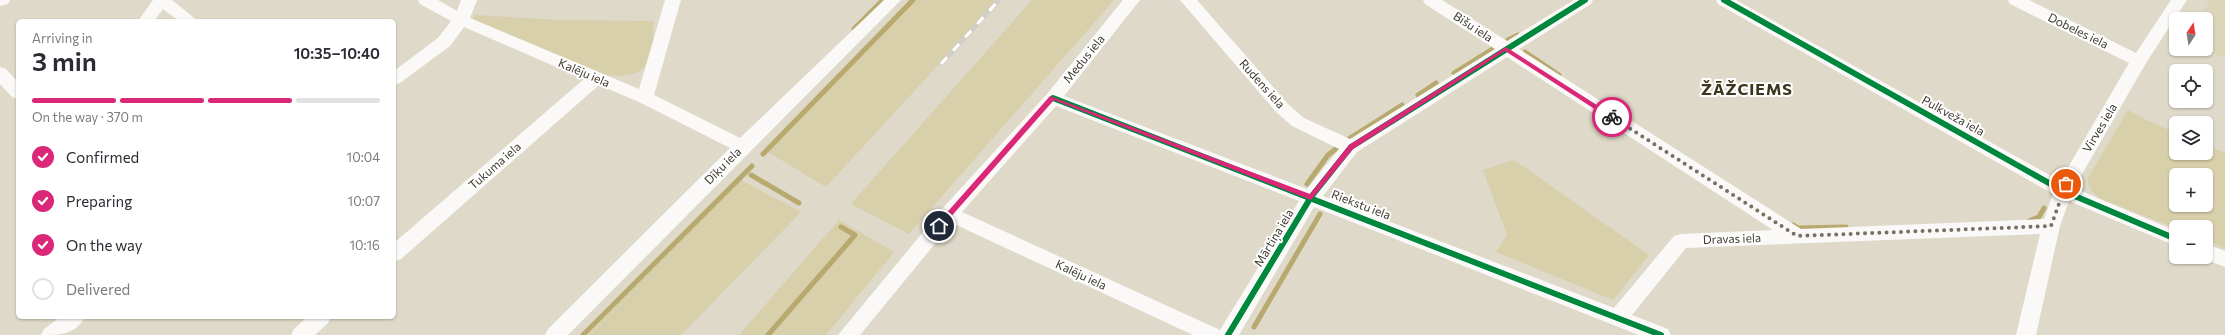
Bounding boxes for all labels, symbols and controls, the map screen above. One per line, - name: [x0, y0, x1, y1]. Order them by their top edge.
- street label: Bišu iela: [1451, 8, 1496, 44]
- street label: Dobeles iela: [2046, 9, 2111, 51]
- north arrow: [2169, 12, 2213, 56]
- map controls: [2169, 12, 2213, 264]
- text: Arriving in: [32, 30, 92, 46]
- street label: Medus iela: [1060, 31, 1107, 85]
- text: 10:35–10:40: [294, 44, 380, 62]
- text: 3 min: [32, 45, 97, 76]
- street label: Kalēju iela: [557, 55, 612, 89]
- street label: Rudens iela: [1237, 56, 1288, 111]
- button: locate: [2169, 64, 2213, 108]
- district label: ŽĀŽCIEMS: [1701, 79, 1793, 98]
- street label: Pulkveža iela: [1920, 92, 1987, 138]
- courier: [1592, 97, 1632, 137]
- street label: Virves iela: [2079, 100, 2119, 155]
- icon: bike: [1601, 106, 1623, 128]
- text: On the way · 370 m: [32, 109, 143, 125]
- button: layers: [2169, 116, 2213, 160]
- street label: Tukuma iela: [465, 139, 523, 192]
- street label: Dīķu iela: [701, 144, 745, 188]
- icon: check: [32, 146, 54, 168]
- text: Confirmed: [66, 148, 139, 166]
- text: 10:04: [347, 149, 380, 165]
- pin: [2049, 167, 2083, 201]
- button: +: [2169, 168, 2213, 212]
- icon: bag: [2055, 173, 2077, 195]
- street label: Riekstu iela: [1330, 186, 1393, 222]
- icon: check: [32, 190, 54, 212]
- text: Preparing: [66, 192, 132, 210]
- text: 10:07: [348, 193, 380, 209]
- street label: Mārtiņa iela: [1251, 206, 1297, 270]
- pin: [922, 209, 956, 243]
- icon: home: [928, 215, 950, 237]
- button: −: [2169, 220, 2213, 264]
- street label: Dravas iela: [1703, 230, 1761, 246]
- icon: check: [32, 234, 54, 256]
- text: On the way: [66, 236, 143, 254]
- text: 10:16: [349, 237, 380, 253]
- street label: Kalēju iela: [1054, 256, 1109, 292]
- text: Delivered: [66, 280, 130, 298]

